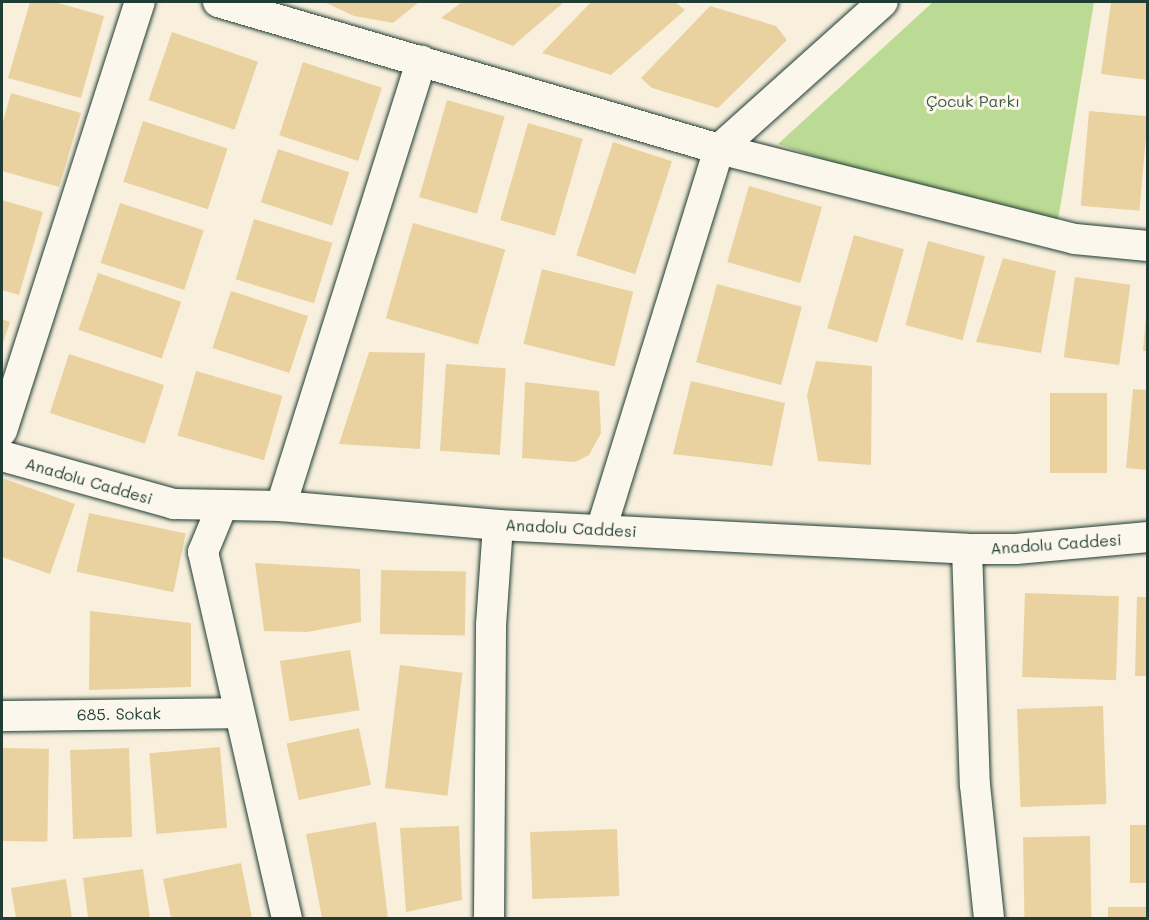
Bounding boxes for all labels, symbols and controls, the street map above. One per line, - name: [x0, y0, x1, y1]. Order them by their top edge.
- park label: Çocuk Parkı: [926, 91, 1020, 111]
- street label: Anadolu Caddesi: [23, 454, 155, 508]
- street label: Anadolu Caddesi: [505, 515, 637, 541]
- street label: Anadolu Caddesi: [990, 530, 1122, 558]
- street label: 685. Sokak: [77, 704, 161, 724]

